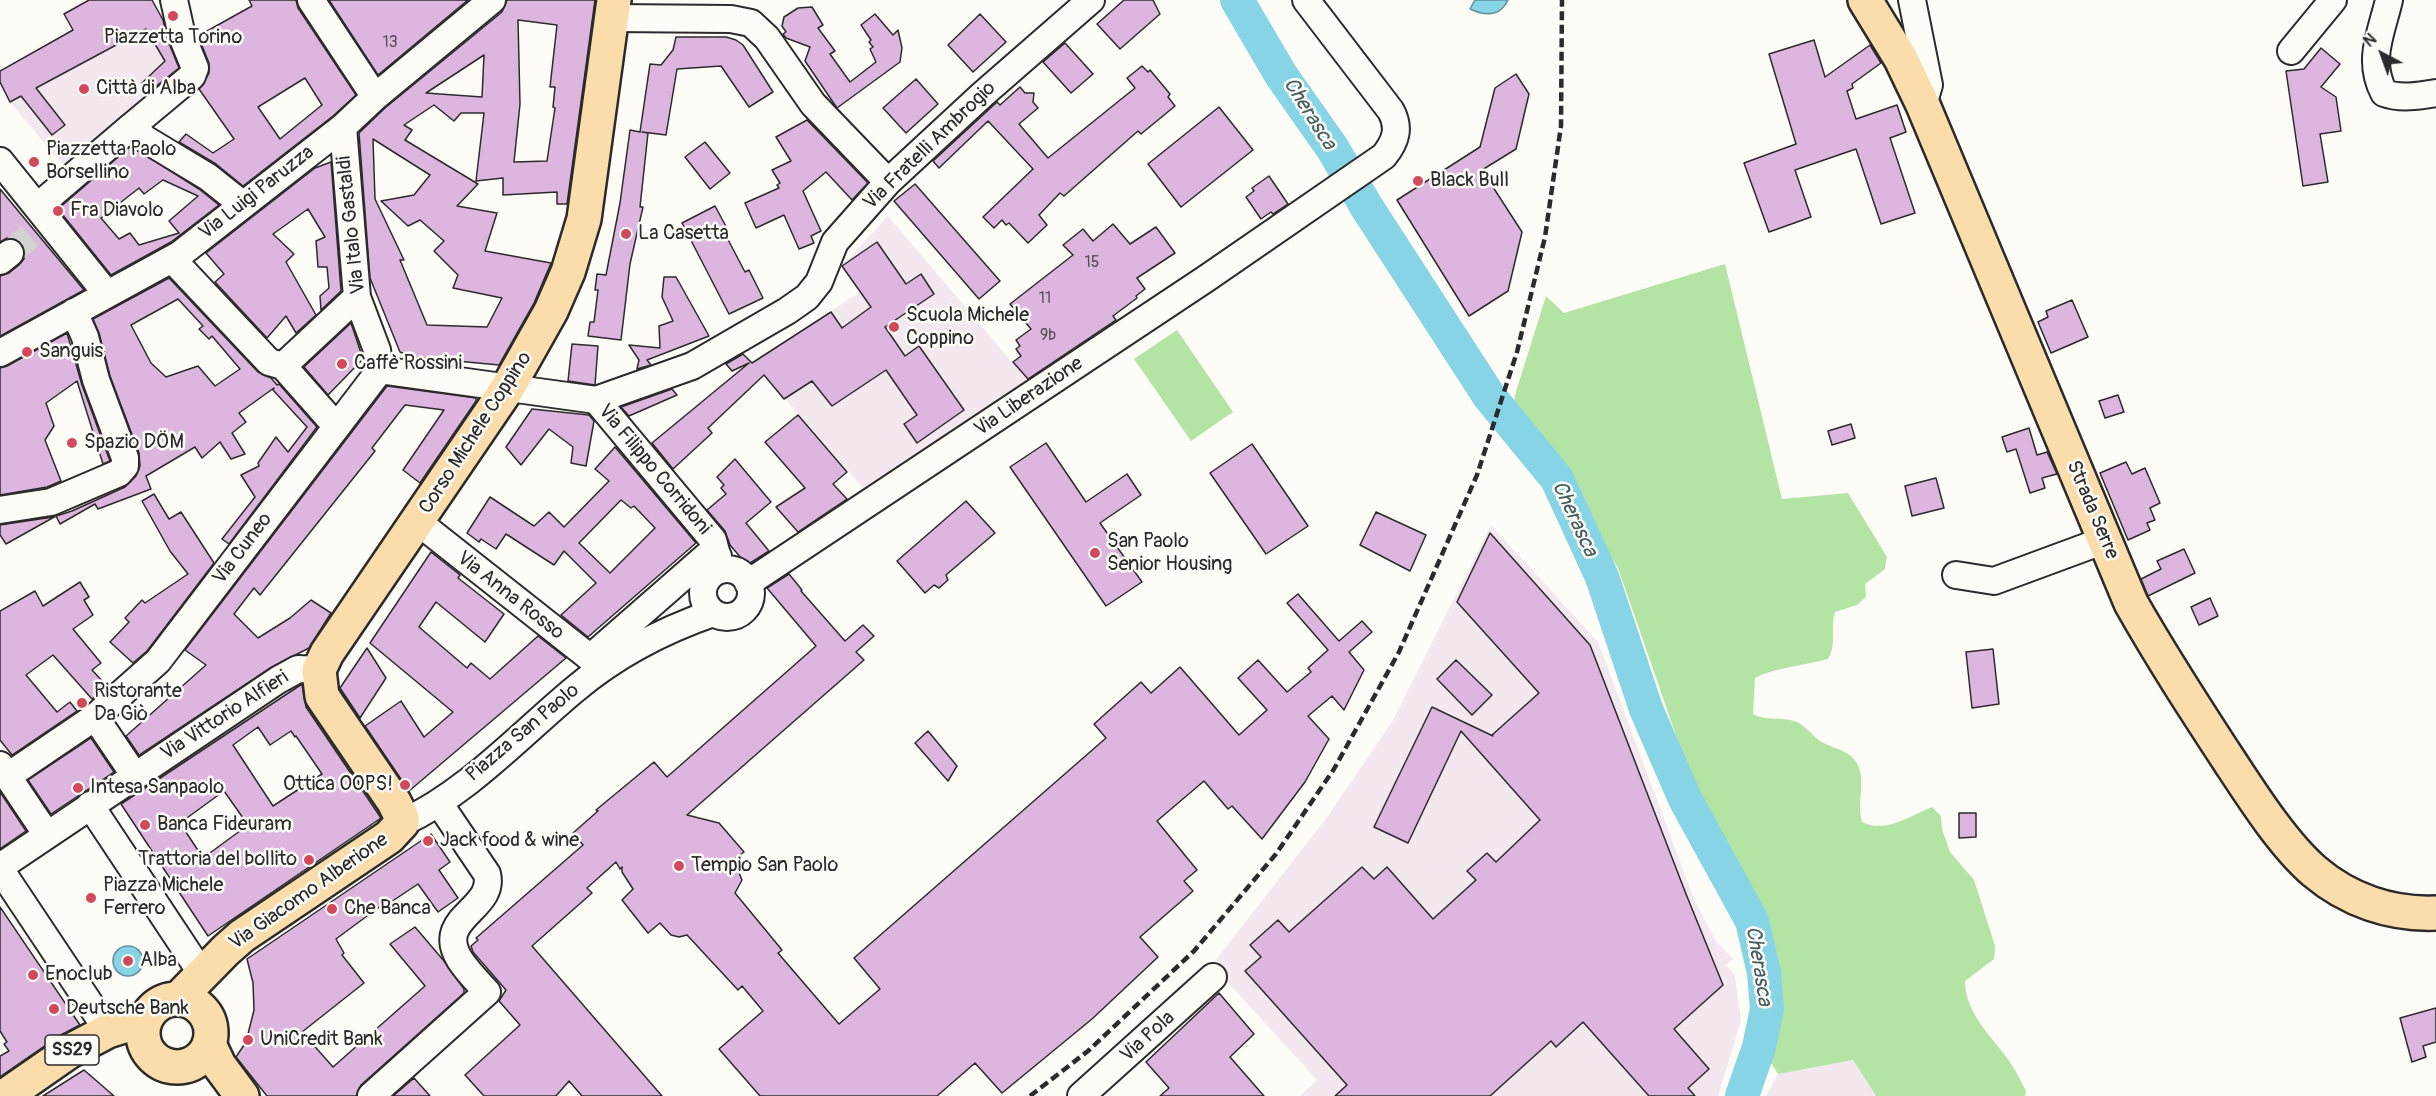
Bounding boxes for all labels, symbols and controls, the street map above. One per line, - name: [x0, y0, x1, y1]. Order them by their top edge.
- marker: Piazzetta Torino: [166, 9, 180, 23]
- north arrow: [2352, 24, 2412, 84]
- place label: Piazzetta Torino: [104, 26, 242, 50]
- text: N: [2360, 29, 2381, 52]
- house number: 13: [382, 33, 398, 53]
- water label: Cherasca: [1277, 73, 1341, 155]
- place label: Città di Alba: [96, 77, 196, 101]
- street label: Via Fratelli Ambrogio: [859, 77, 1001, 215]
- marker: Città di Alba: [77, 82, 91, 96]
- place label: Piazzetta Paolo Borsellino: [46, 138, 176, 185]
- street label: Via Luigi Paruzza: [195, 141, 319, 245]
- marker: Piazzetta Paolo Borsellino: [27, 155, 41, 169]
- street label: Via Italo Gastaldi: [333, 155, 371, 295]
- place label: Black Bull: [1430, 169, 1509, 193]
- marker: Black Bull: [1411, 174, 1425, 188]
- place label: Fra Diavolo: [70, 199, 163, 223]
- marker: Fra Diavolo: [51, 204, 65, 218]
- place label: La Casetta: [638, 222, 729, 246]
- marker: La Casetta: [619, 227, 633, 241]
- house number: 15: [1085, 253, 1099, 273]
- house number: 11: [1039, 289, 1051, 309]
- place label: Scuola Michele Coppino: [906, 304, 1029, 351]
- marker: Scuola Michele Coppino: [887, 320, 901, 334]
- house number: 9b: [1040, 326, 1056, 346]
- place label: Sanguis: [39, 340, 103, 364]
- marker: Sanguis: [20, 345, 34, 359]
- street label: Corso Michele Coppino: [415, 347, 537, 519]
- place label: Caffè Rossini: [354, 352, 462, 376]
- street label: Via Liberazione: [970, 352, 1088, 442]
- marker: Caffè Rossini: [335, 357, 349, 371]
- street label: Via Filippo Corridoni: [592, 400, 716, 540]
- place label: Spazio DÖM: [84, 431, 184, 455]
- marker: Spazio DÖM: [65, 436, 79, 450]
- street label: Strada Serre: [2060, 457, 2124, 563]
- water label: Cherasca: [1546, 477, 1602, 561]
- street label: Via Cuneo: [208, 508, 278, 590]
- place label: San Paolo Senior Housing: [1107, 530, 1232, 577]
- marker: San Paolo Senior Housing: [1088, 546, 1102, 560]
- street label: Via Anna Rosso: [452, 547, 568, 645]
- street label: Via Vittorio Alfieri: [157, 666, 293, 766]
- street label: Piazza San Paolo: [462, 679, 584, 787]
- place label: Ristorante Da Giò: [94, 680, 182, 727]
- marker: Ristorante Da Giò: [75, 696, 89, 710]
- place label: Ottica OOPS!: [283, 773, 393, 797]
- place label: Intesa Sanpaolo: [90, 776, 224, 800]
- marker: Ottica OOPS!: [398, 778, 412, 792]
- marker: Intesa Sanpaolo: [71, 781, 85, 795]
- place label: Banca Fideuram: [157, 813, 292, 837]
- marker: Banca Fideuram: [138, 818, 152, 832]
- street label: Via Giacomo Alberione: [225, 828, 393, 956]
- place label: Jack food & wine: [440, 829, 579, 853]
- marker: Jack food & wine: [421, 834, 435, 848]
- place label: Trattoria del bollito: [138, 848, 297, 872]
- marker: Trattoria del bollito: [302, 853, 316, 867]
- place label: Tempio San Paolo: [691, 854, 838, 878]
- marker: Tempio San Paolo: [672, 859, 686, 873]
- place label: Piazza Michele Ferrero: [103, 874, 223, 921]
- marker: Piazza Michele Ferrero: [84, 891, 98, 905]
- place label: Che Banca: [344, 897, 431, 921]
- marker: Che Banca: [325, 902, 339, 916]
- water label: Cherasca: [1739, 924, 1777, 1008]
- place label: Alba: [140, 949, 177, 973]
- marker: Alba: [121, 954, 135, 968]
- place label: Enoclub: [45, 963, 113, 987]
- marker: Enoclub: [26, 968, 40, 982]
- place label: Deutsche Bank: [66, 997, 189, 1021]
- marker: Deutsche Bank: [47, 1002, 61, 1016]
- street label: Via Pola: [1116, 1006, 1180, 1068]
- place label: UniCredit Bank: [260, 1028, 382, 1052]
- marker: UniCredit Bank: [241, 1033, 255, 1047]
- road number: SS29: [45, 1035, 99, 1065]

